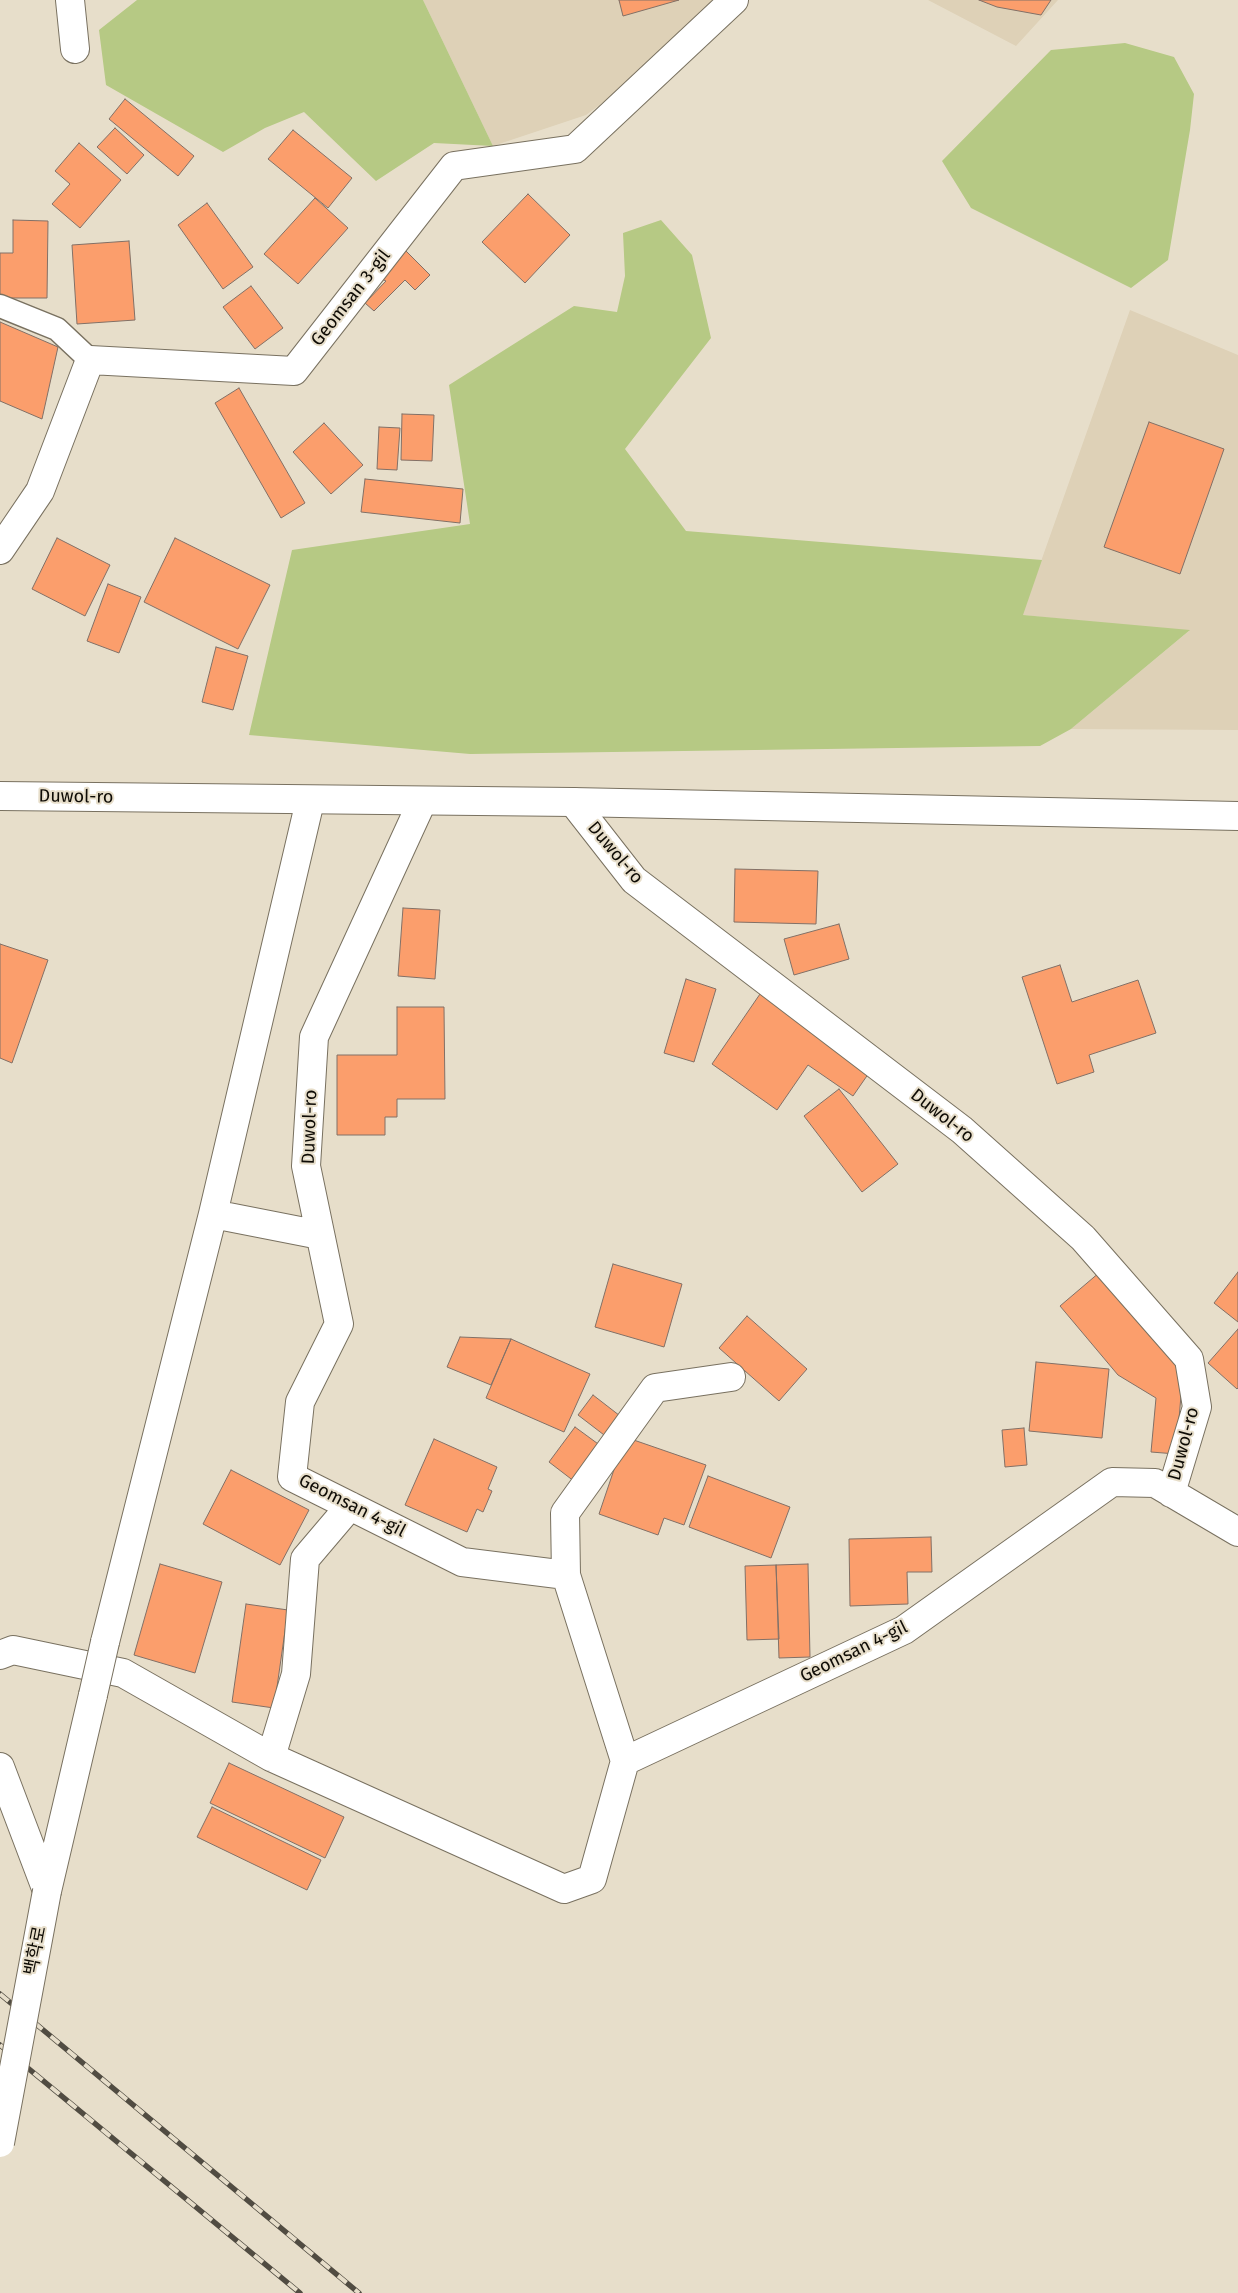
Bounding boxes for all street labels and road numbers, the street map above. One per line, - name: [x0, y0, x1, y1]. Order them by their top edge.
- street label: Geomsan 3-gil: [307, 245, 395, 351]
- street label: Duwol-ro: [38, 786, 114, 808]
- street label: Duwol-ro: [583, 817, 647, 889]
- street label: Duwol-ro: [906, 1084, 978, 1148]
- street label: Duwol-ro: [298, 1089, 322, 1165]
- street label: Duwol-ro: [1164, 1405, 1204, 1483]
- street label: Geomsan 4-gil: [295, 1470, 409, 1542]
- street label: Geomsan 4-gil: [797, 1617, 911, 1687]
- street label: 백학로: [21, 1925, 51, 1977]

